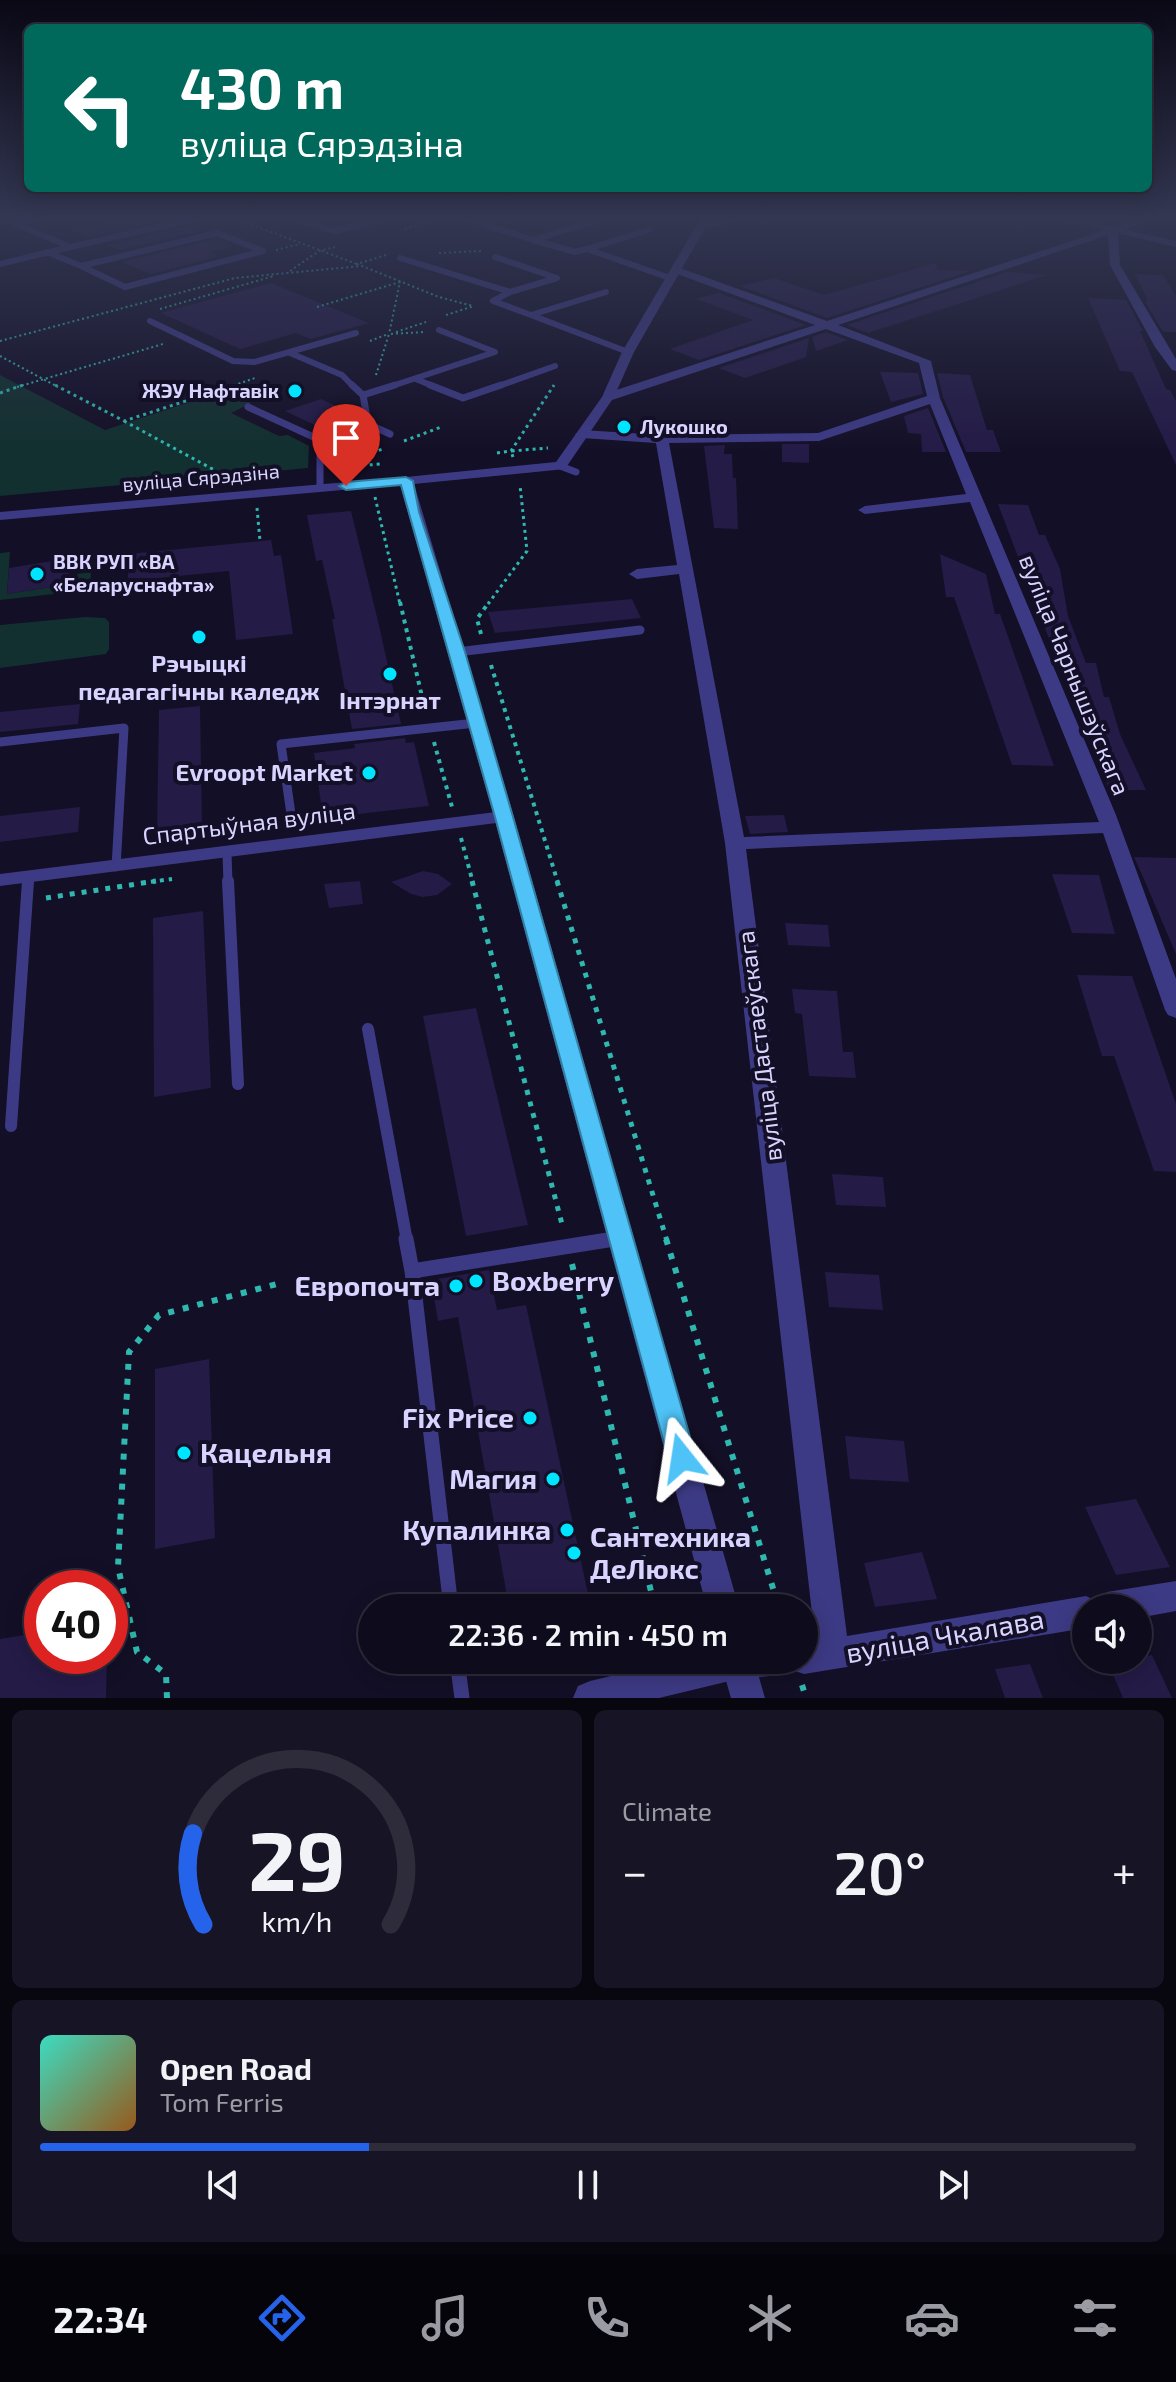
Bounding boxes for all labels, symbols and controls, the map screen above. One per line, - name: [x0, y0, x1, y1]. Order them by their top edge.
- text: 430 m: [180, 53, 344, 120]
- icon: left: [48, 56, 152, 160]
- text: вуліца Сярэдзіна: [180, 121, 464, 164]
- place label: ЖЭУ Нафтавік: [142, 378, 279, 402]
- marker: ЖЭУ Нафтавік: [286, 382, 304, 400]
- pin: [312, 404, 380, 486]
- place label: Лукошко: [640, 414, 728, 438]
- icon: arrive: [324, 416, 368, 460]
- marker: Лукошко: [615, 418, 633, 436]
- street label: вуліца Сярэдзіна: [121, 458, 281, 497]
- place label: ВВК РУП «ВА «Беларуснафта»: [53, 549, 214, 596]
- street label: вуліца Чарнышэўскага: [1013, 550, 1137, 799]
- marker: ВВК РУП «ВА «Беларуснафта»: [28, 565, 46, 583]
- marker: Рэчыцкі педагагічны каледж: [190, 628, 208, 646]
- place label: Рэчыцкі педагагічны каледж: [78, 648, 320, 705]
- marker: Інтэрнат: [381, 665, 399, 683]
- place label: Інтэрнат: [339, 685, 441, 714]
- place label: Evroopt Market: [176, 757, 353, 786]
- marker: Evroopt Market: [360, 764, 378, 782]
- street label: Спартыўная вуліца: [141, 795, 357, 851]
- street label: вуліца Дастаеўскага: [730, 929, 788, 1163]
- place label: Boxberry: [492, 1263, 614, 1297]
- place label: Европочта: [295, 1268, 440, 1302]
- marker: Boxberry: [467, 1272, 485, 1290]
- marker: Европочта: [447, 1277, 465, 1295]
- place label: Fix Price: [402, 1400, 514, 1434]
- marker: Fix Price: [521, 1409, 539, 1427]
- position arrow: [640, 1416, 724, 1500]
- place label: Кацельня: [200, 1435, 332, 1469]
- marker: Кацельня: [175, 1444, 193, 1462]
- place label: Магия: [449, 1461, 537, 1495]
- marker: Магия: [544, 1470, 562, 1488]
- place label: Купалинка: [402, 1512, 551, 1546]
- place label: Сантехника ДеЛюкс: [590, 1519, 751, 1585]
- marker: Купалинка: [558, 1521, 576, 1539]
- marker: Сантехника ДеЛюкс: [565, 1544, 583, 1562]
- speed limit sign: 40: [24, 1570, 128, 1674]
- map controls: [1072, 1594, 1152, 1674]
- button: sound: [1072, 1594, 1152, 1674]
- street label: вуліца Чкалава: [843, 1601, 1047, 1669]
- text: 22:36 · 2 min · 450 m: [448, 1616, 728, 1652]
- text: Climate: [622, 1795, 712, 1826]
- text: 29: [248, 1808, 346, 1908]
- text: 20°: [833, 1835, 926, 1907]
- text: −: [622, 1844, 648, 1897]
- text: +: [1112, 1844, 1136, 1897]
- text: km/h: [262, 1903, 332, 1938]
- text: Open Road: [160, 2050, 312, 2086]
- text: Tom Ferris: [160, 2086, 284, 2117]
- icon: previous: [201, 2163, 245, 2207]
- icon: pause: [566, 2163, 610, 2207]
- icon: next: [931, 2163, 975, 2207]
- icon: directions: [254, 2290, 310, 2346]
- icon: music: [417, 2290, 473, 2346]
- icon: phone: [579, 2290, 635, 2346]
- icon: climate: [742, 2290, 798, 2346]
- icon: car: [904, 2290, 960, 2346]
- icon: filters: [1067, 2290, 1123, 2346]
- text: 22:34: [53, 2297, 148, 2340]

